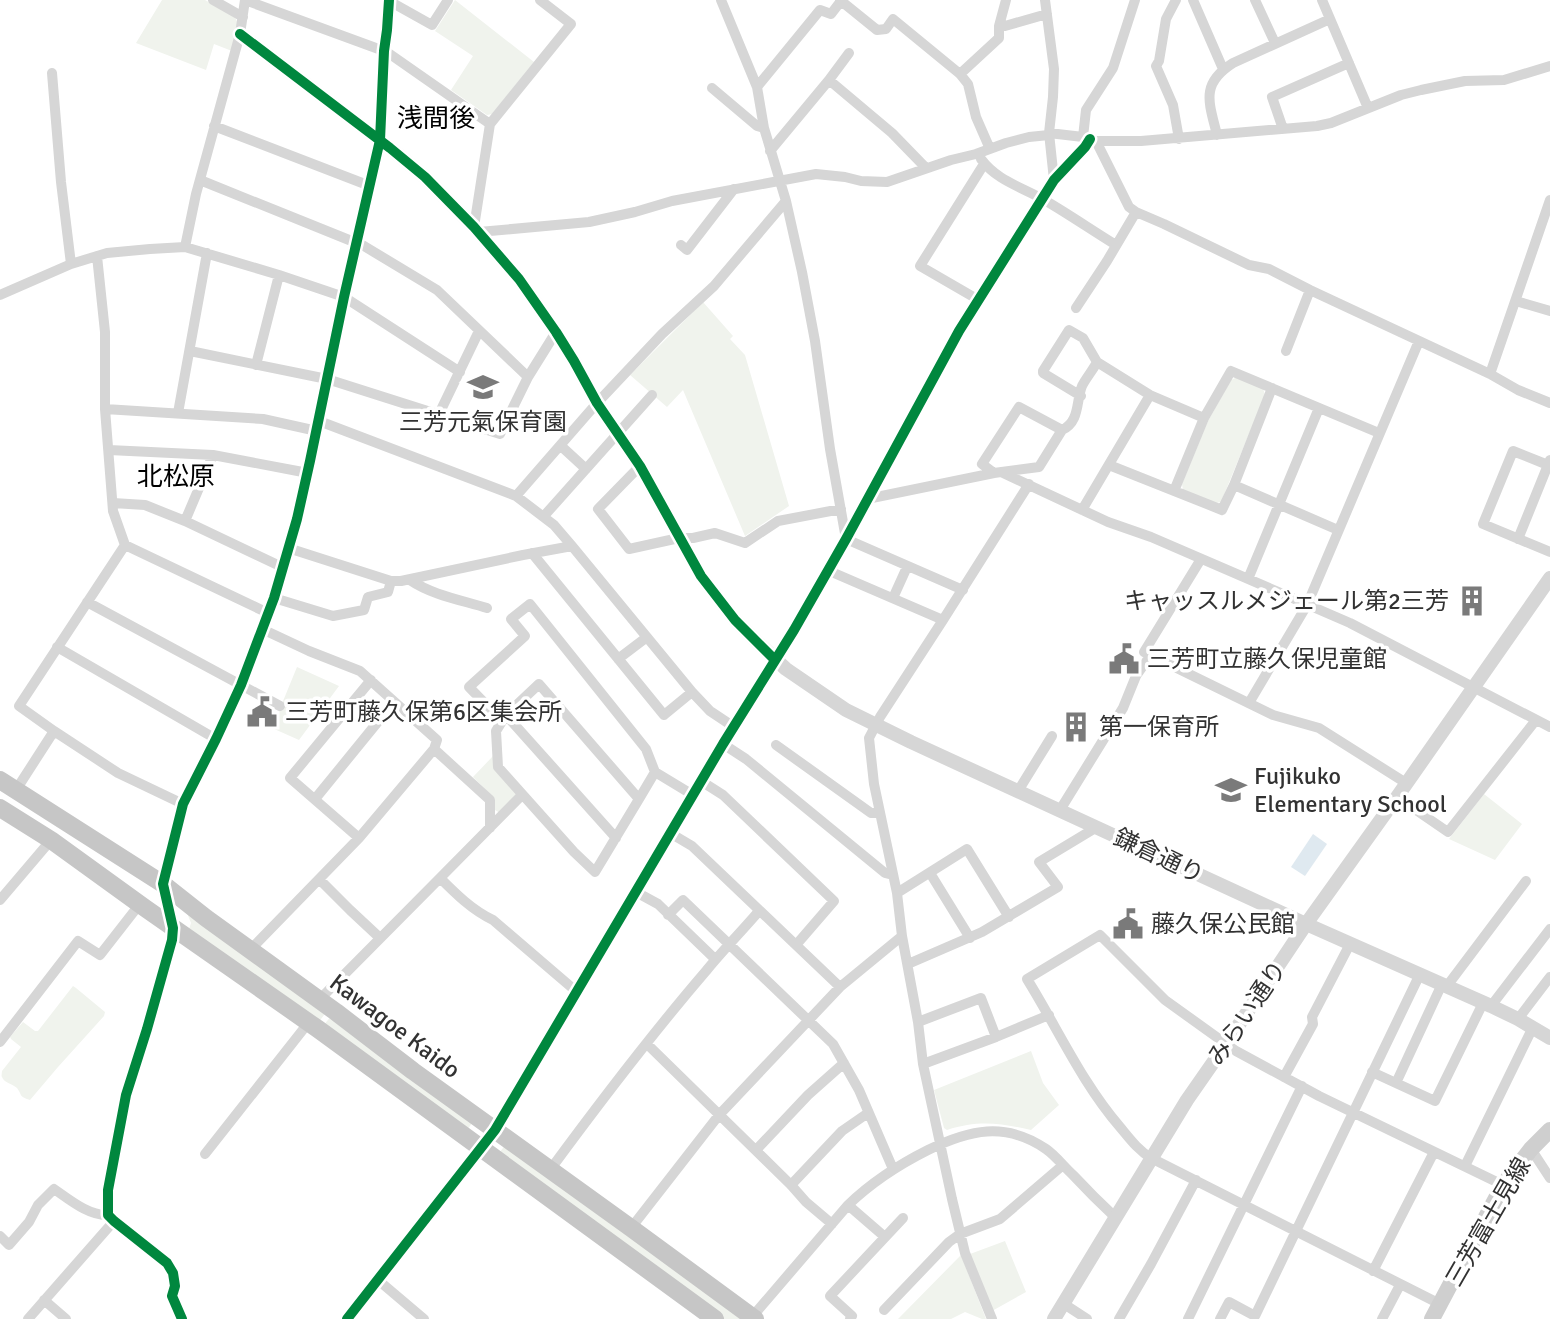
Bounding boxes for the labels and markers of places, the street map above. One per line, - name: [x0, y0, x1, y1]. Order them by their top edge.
- school or university icon: 三芳元氣保育園: [466, 370, 500, 404]
- place label: 三芳元氣保育園: [399, 407, 567, 437]
- building icon: キャッスルメジェール第2三芳: [1455, 584, 1489, 618]
- place label: キャッスルメジェール第2三芳: [1124, 586, 1449, 616]
- public building icon: 三芳町立藤久保児童館: [1107, 642, 1141, 676]
- place label: 三芳町立藤久保児童館: [1147, 644, 1387, 674]
- public building icon: 三芳町藤久保第6区集会所: [245, 695, 279, 729]
- place label: 三芳町藤久保第6区集会所: [285, 697, 562, 727]
- building icon: 第一保育所: [1059, 710, 1093, 744]
- place label: 第一保育所: [1099, 712, 1219, 742]
- place label: Fujikuko Elementary School: [1254, 761, 1447, 819]
- school or university icon: Fujikuko Elementary School: [1214, 773, 1248, 807]
- public building icon: 藤久保公民館: [1111, 907, 1145, 941]
- place label: 藤久保公民館: [1151, 909, 1295, 939]

